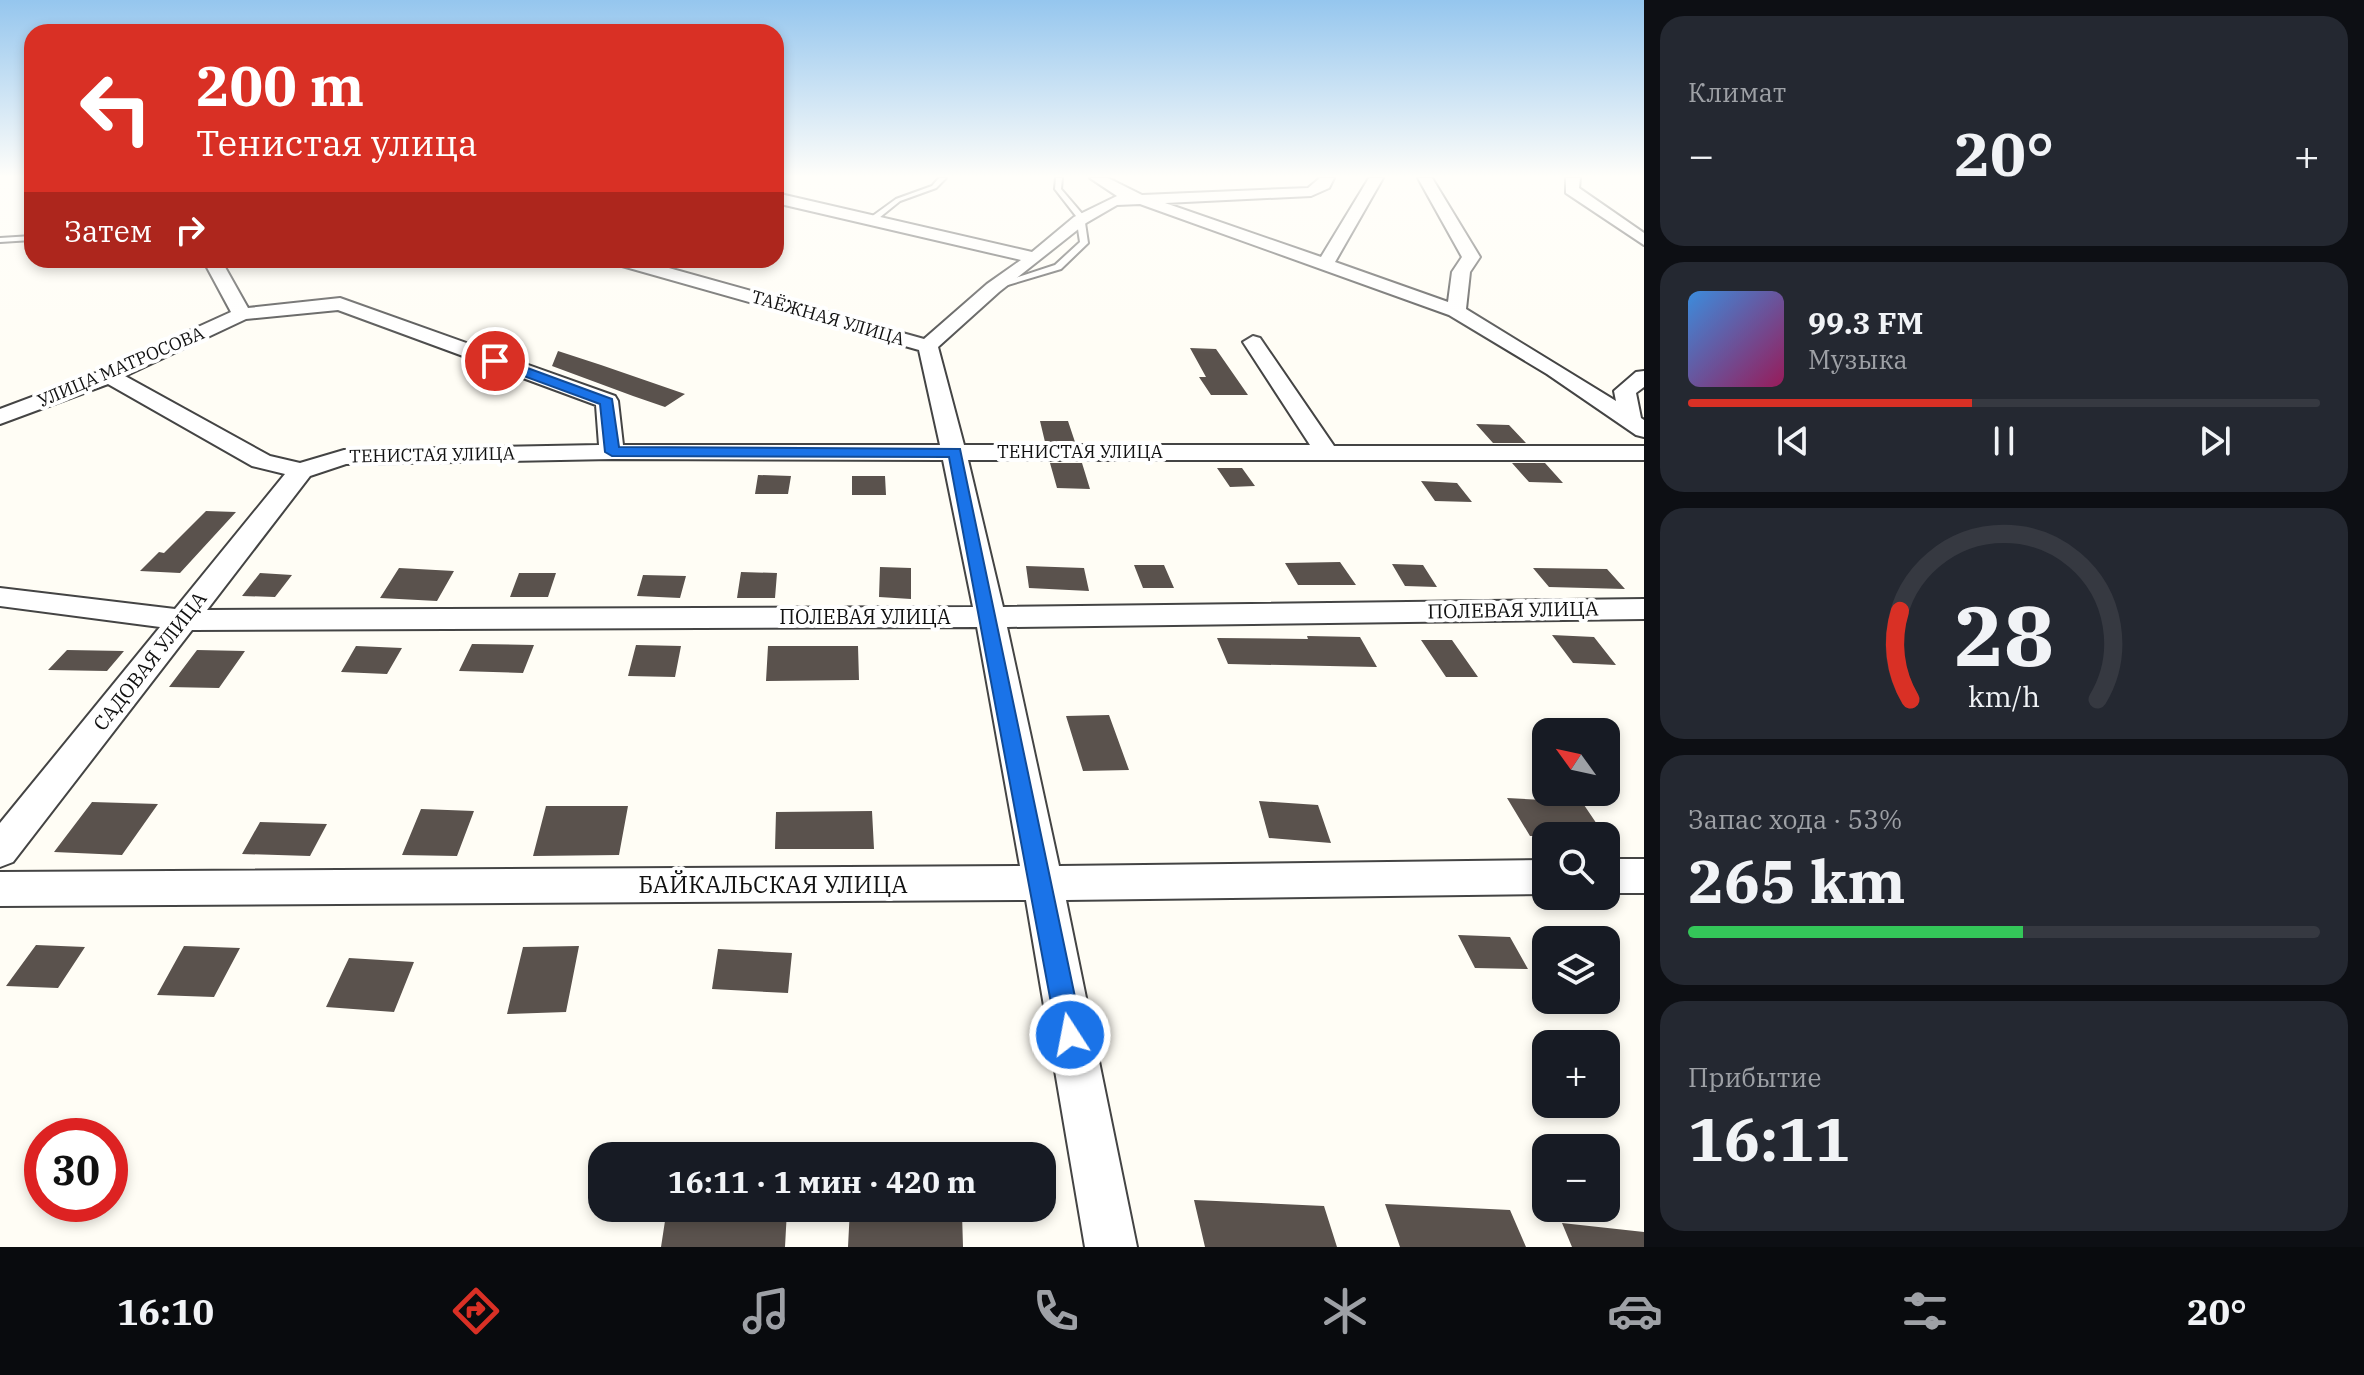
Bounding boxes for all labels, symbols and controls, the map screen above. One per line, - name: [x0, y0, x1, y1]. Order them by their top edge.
- text: 200 m: [196, 49, 364, 121]
- icon: left: [64, 56, 168, 160]
- text: Климат: [1688, 75, 1786, 109]
- text: 20°: [1954, 114, 2054, 193]
- text: Тенистая улица: [196, 119, 478, 166]
- text: −: [1688, 126, 1714, 183]
- text: +: [2294, 126, 2320, 183]
- icon: right: [168, 208, 212, 252]
- text: Затем: [64, 211, 152, 250]
- street label: ТАЁЖНАЯ УЛИЦА: [749, 285, 908, 351]
- text: 99.3 FM: [1808, 303, 1923, 342]
- street label: УЛИЦА МАТРОСОВА: [34, 321, 208, 412]
- pin: [461, 327, 529, 395]
- icon: arrive: [473, 339, 517, 383]
- text: Музыка: [1808, 342, 1908, 376]
- icon: previous: [1771, 419, 1815, 463]
- icon: pause: [1982, 419, 2026, 463]
- icon: next: [2193, 419, 2237, 463]
- street label: ТЕНИСТАЯ УЛИЦА: [997, 440, 1164, 463]
- street label: ТЕНИСТАЯ УЛИЦА: [349, 442, 516, 467]
- text: 28: [1954, 580, 2054, 688]
- street label: САДОВАЯ УЛИЦА: [87, 585, 213, 736]
- street label: ПОЛЕВАЯ УЛИЦА: [1427, 595, 1599, 624]
- street label: ПОЛЕВАЯ УЛИЦА: [779, 603, 951, 630]
- text: km/h: [1968, 678, 2040, 715]
- north arrow: [1532, 718, 1620, 806]
- map controls: [1532, 718, 1620, 1222]
- text: Запас хода · 53%: [1688, 802, 1903, 836]
- button: search: [1532, 822, 1620, 910]
- text: 265 km: [1688, 841, 1906, 920]
- street label: БАЙКАЛЬСКАЯ УЛИЦА: [638, 868, 908, 900]
- button: layers: [1532, 926, 1620, 1014]
- position arrow: [1028, 993, 1112, 1077]
- button: +: [1532, 1030, 1620, 1118]
- text: Прибытие: [1688, 1060, 1821, 1094]
- text: 16:11: [1688, 1099, 1850, 1178]
- speed limit sign: 30: [24, 1118, 128, 1222]
- button: −: [1532, 1134, 1620, 1222]
- text: 16:11 · 1 мин · 420 m: [668, 1162, 976, 1201]
- icon: directions: [448, 1283, 504, 1339]
- icon: music: [738, 1283, 794, 1339]
- icon: phone: [1028, 1283, 1084, 1339]
- icon: climate: [1317, 1283, 1373, 1339]
- icon: car: [1607, 1283, 1663, 1339]
- icon: filters: [1897, 1283, 1953, 1339]
- text: 16:10: [117, 1288, 214, 1335]
- text: 20°: [2187, 1288, 2247, 1335]

